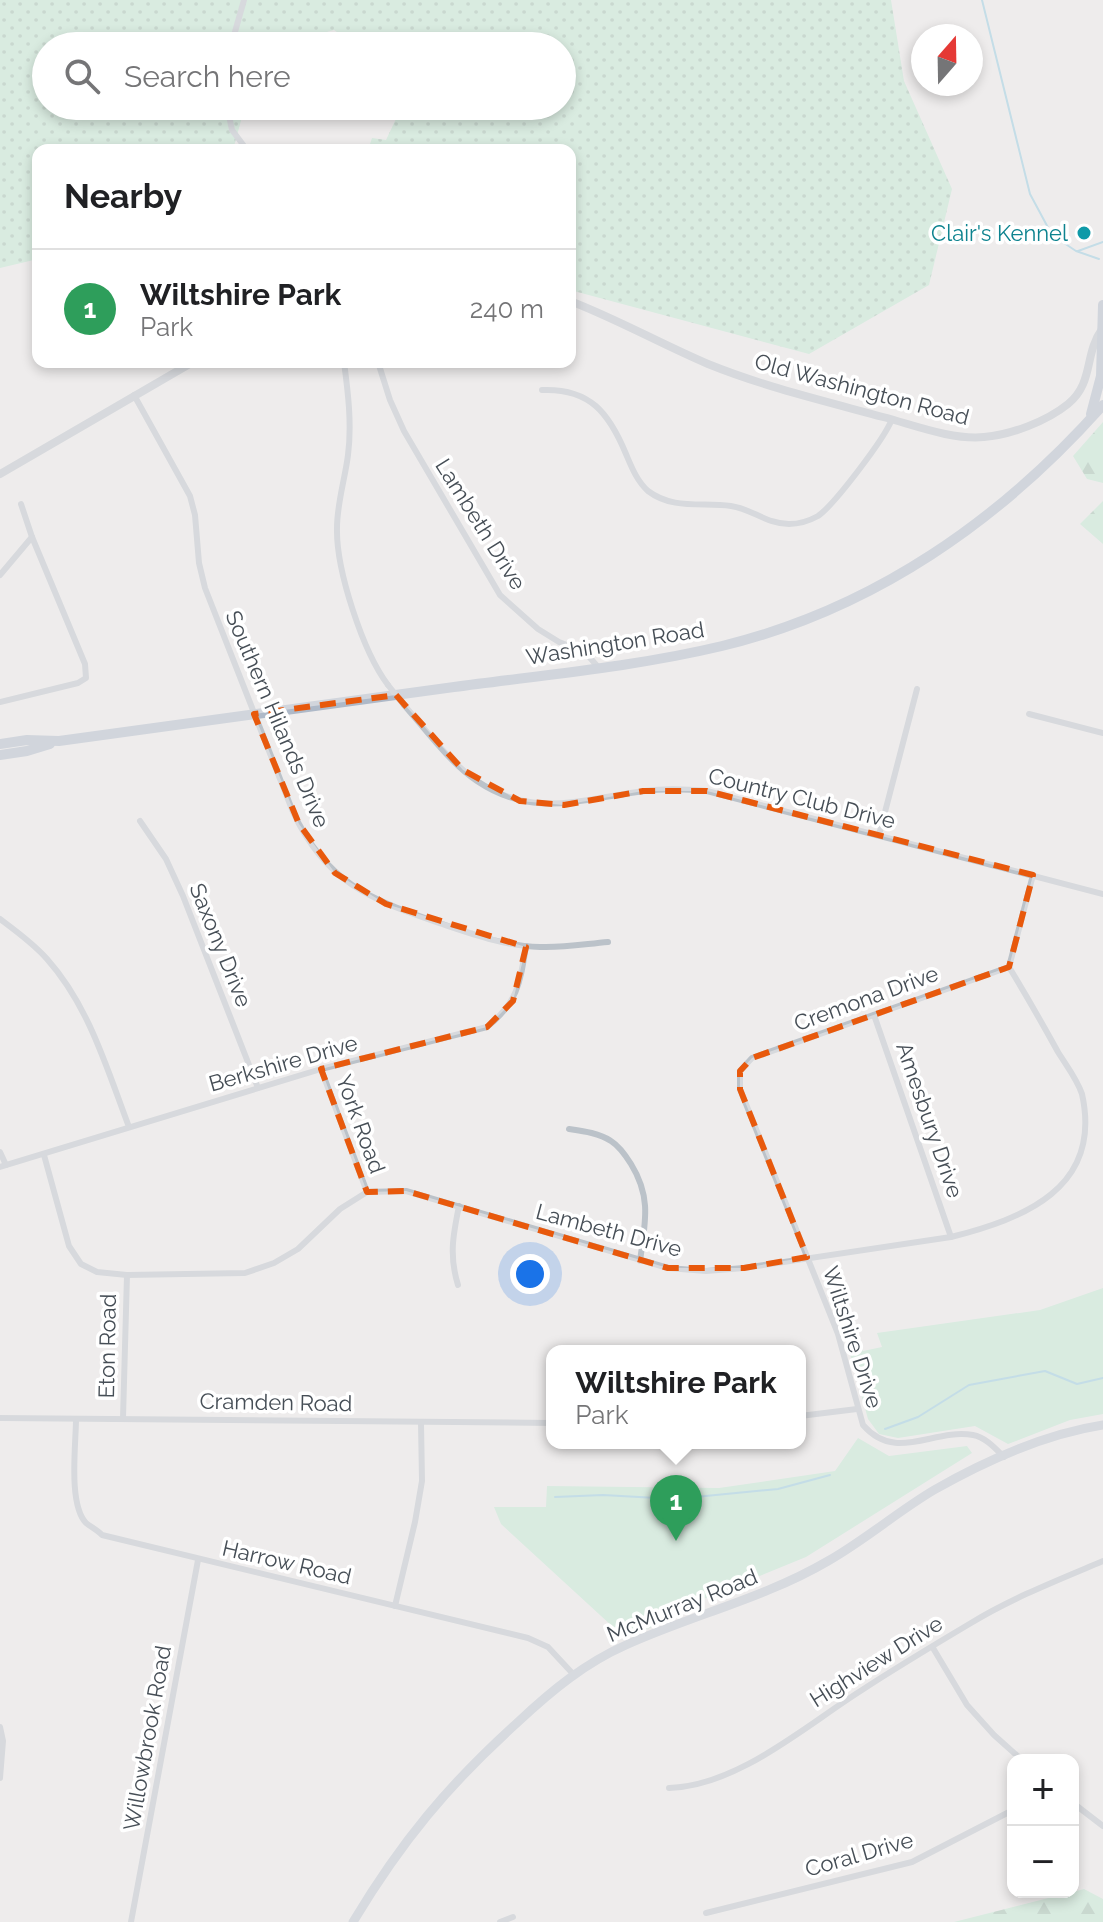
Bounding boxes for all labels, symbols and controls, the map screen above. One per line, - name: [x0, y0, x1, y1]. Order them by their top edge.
- north arrow: [911, 24, 983, 96]
- search box: [32, 32, 576, 120]
- icon: search: [60, 54, 104, 98]
- text: Search here: [124, 59, 291, 94]
- text: Nearby: [64, 176, 182, 216]
- place label: Clair's Kennel: [931, 220, 1068, 246]
- marker: Clair's Kennel: [1075, 224, 1093, 242]
- text: Wiltshire Park: [140, 277, 341, 312]
- text: 1: [84, 294, 96, 324]
- text: 240 m: [470, 294, 544, 324]
- text: Park: [140, 312, 193, 342]
- street label: Old Washington Road: [752, 348, 972, 430]
- street label: Lambeth Drive: [430, 454, 532, 594]
- street label: Southern Hilands Drive: [221, 607, 336, 831]
- street label: Washington Road: [524, 616, 706, 670]
- street label: Country Club Drive: [706, 762, 898, 834]
- street label: Saxony Drive: [184, 879, 258, 1011]
- street label: Cremona Drive: [790, 960, 942, 1036]
- street label: Berkshire Drive: [206, 1029, 360, 1097]
- street label: Amesbury Drive: [891, 1039, 969, 1201]
- street label: York Road: [331, 1071, 391, 1177]
- street label: Lambeth Drive: [533, 1198, 685, 1262]
- your location: [510, 1254, 550, 1294]
- street label: Wiltshire Drive: [818, 1263, 888, 1411]
- street label: Eton Road: [93, 1293, 121, 1399]
- popup: [546, 1345, 806, 1449]
- text: Wiltshire Park: [575, 1365, 777, 1400]
- street label: Cramden Road: [199, 1388, 353, 1416]
- text: Park: [575, 1400, 628, 1430]
- pin: 1: [650, 1475, 702, 1541]
- street label: Harrow Road: [220, 1535, 354, 1589]
- street label: McMurray Road: [603, 1563, 761, 1647]
- street label: Highview Drive: [805, 1610, 947, 1712]
- street label: Willowbrook Road: [118, 1643, 176, 1833]
- map controls: [1007, 1754, 1079, 1898]
- button: +: [1007, 1754, 1079, 1826]
- street label: Coral Drive: [802, 1826, 916, 1882]
- button: −: [1007, 1826, 1079, 1898]

